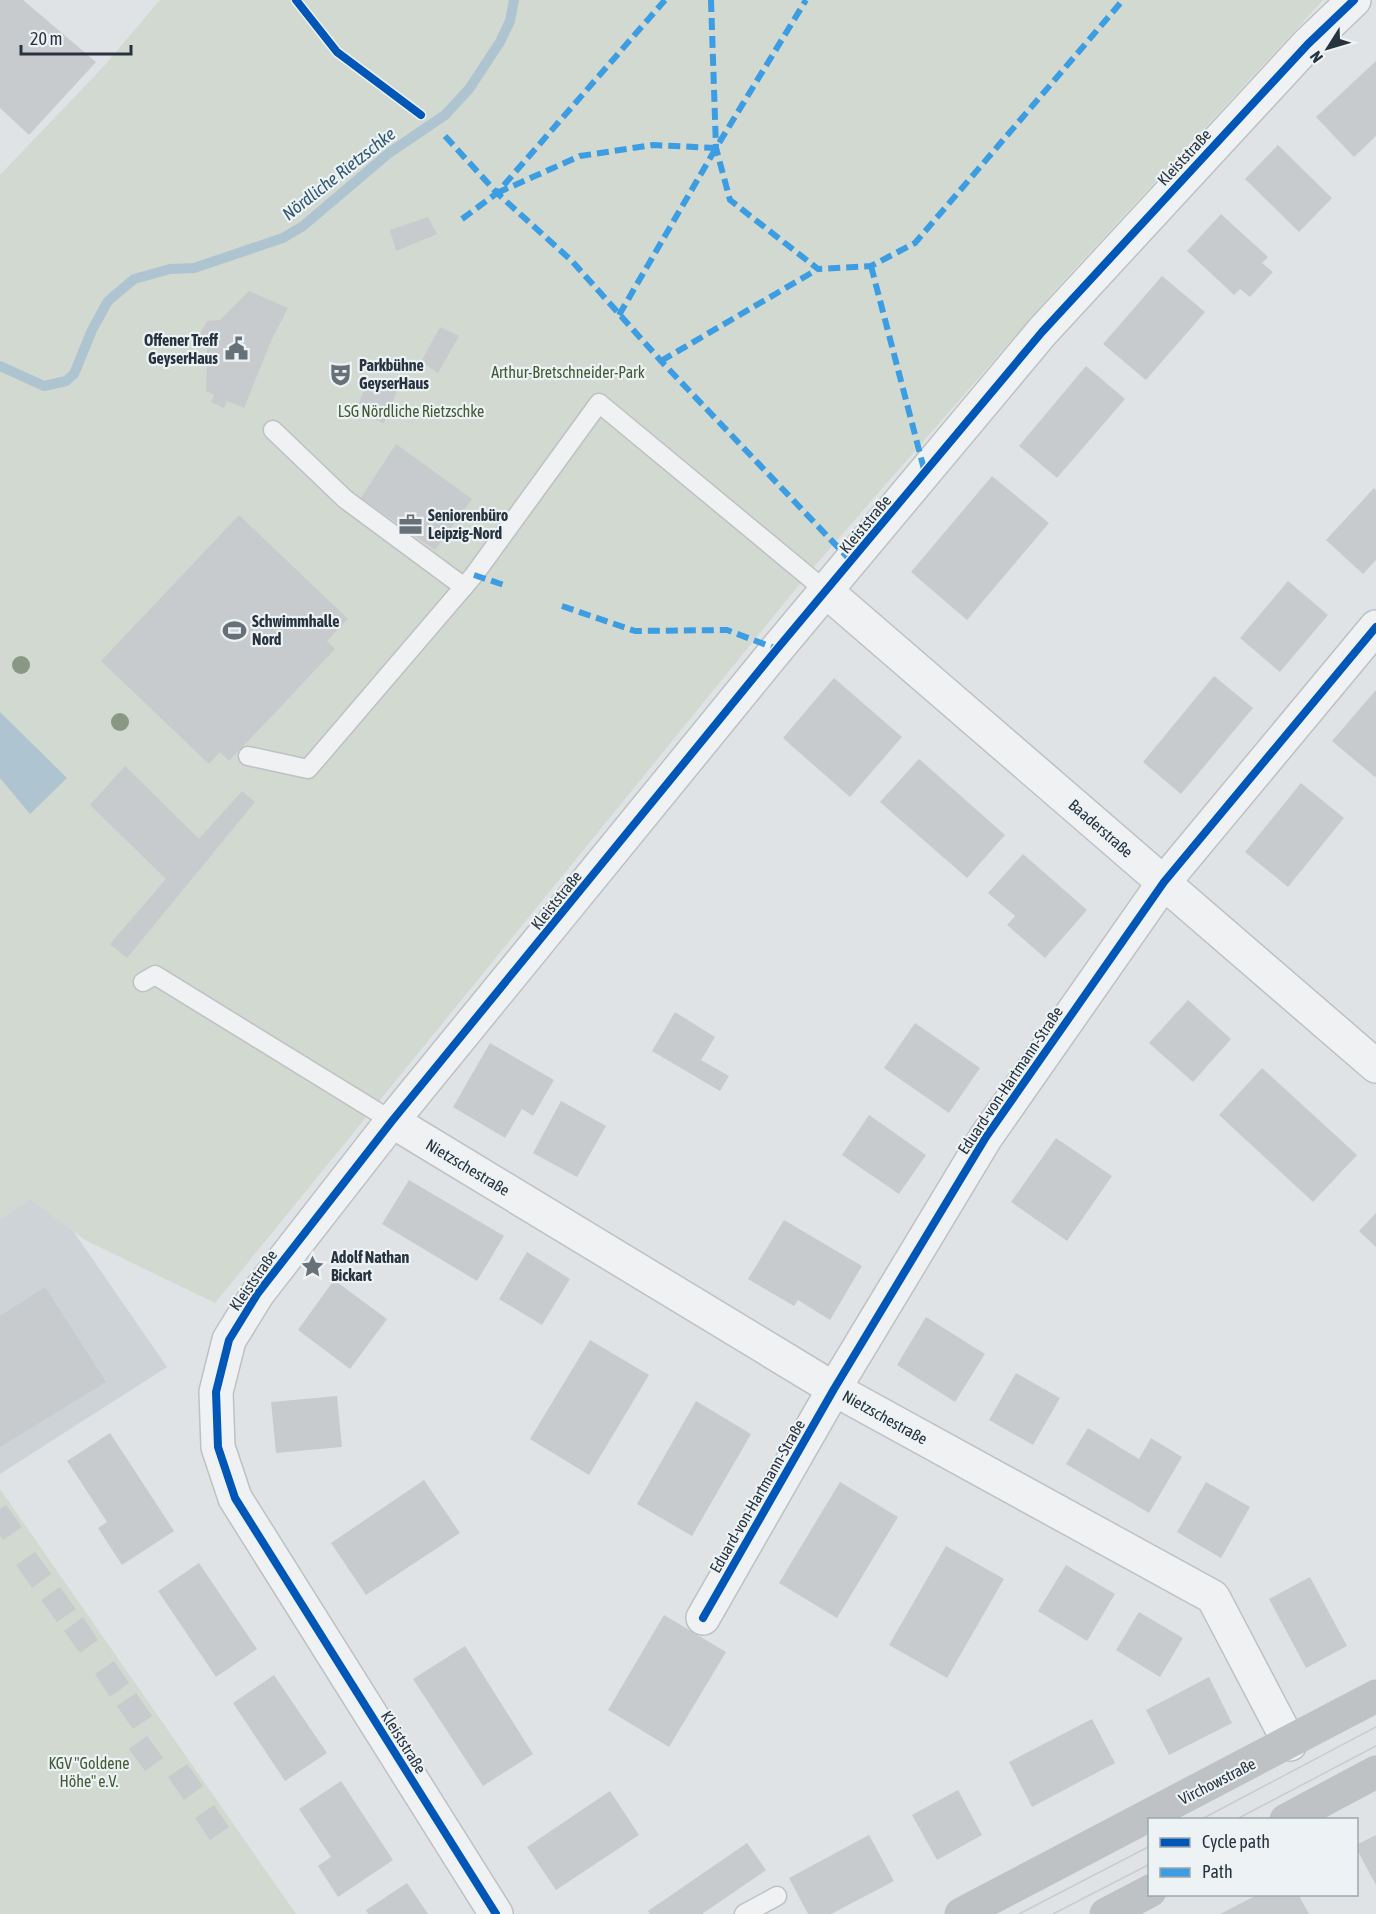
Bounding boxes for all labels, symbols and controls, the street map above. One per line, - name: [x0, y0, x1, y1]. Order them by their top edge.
- scale bar: [21, 18, 130, 56]
- north arrow: [1298, 18, 1358, 78]
- text: 20 m: [30, 28, 62, 49]
- text: N: [1306, 48, 1326, 66]
- water label: Nördliche Rietzschke: [278, 123, 399, 224]
- street label: Kleiststraße: [1154, 125, 1214, 189]
- place label: Offener Treff GeyserHaus: [144, 331, 218, 367]
- public building icon: Offener Treff GeyserHaus: [223, 336, 249, 362]
- place label: Parkbühne GeyserHaus: [359, 356, 429, 392]
- theatre icon: Parkbühne GeyserHaus: [328, 361, 354, 387]
- park label: Arthur-Bretschneider-Park: [491, 363, 645, 381]
- park label: LSG Nördliche Rietzschke: [338, 402, 484, 420]
- street label: Kleiststraße: [836, 491, 894, 557]
- place label: Seniorenbüro Leipzig-Nord: [428, 506, 509, 542]
- office icon: Seniorenbüro Leipzig-Nord: [397, 511, 423, 537]
- place label: Schwimmhalle Nord: [252, 612, 339, 648]
- sports icon: Schwimmhalle Nord: [221, 617, 247, 643]
- street label: Baaderstraße: [1065, 795, 1137, 861]
- street label: Kleiststraße: [527, 867, 585, 933]
- street label: Eduard-von-Hartmann-Straße: [954, 1003, 1066, 1157]
- street label: Nietzschestraße: [423, 1135, 513, 1199]
- street label: Kleiststraße: [226, 1246, 280, 1314]
- place label: Adolf Nathan Bickart: [330, 1248, 409, 1284]
- place icon: Adolf Nathan Bickart: [300, 1253, 326, 1279]
- street label: Nietzschestraße: [839, 1386, 931, 1448]
- street label: Eduard-von-Hartmann-Straße: [706, 1416, 808, 1576]
- street label: Kleiststraße: [378, 1708, 430, 1776]
- park label: KGV "Goldene Höhe" e.V.: [48, 1754, 130, 1790]
- street label: Virchowstraße: [1176, 1754, 1258, 1808]
- legend: [1148, 1818, 1358, 1896]
- text: Cycle path: [1202, 1831, 1270, 1852]
- text: Path: [1202, 1861, 1233, 1882]

